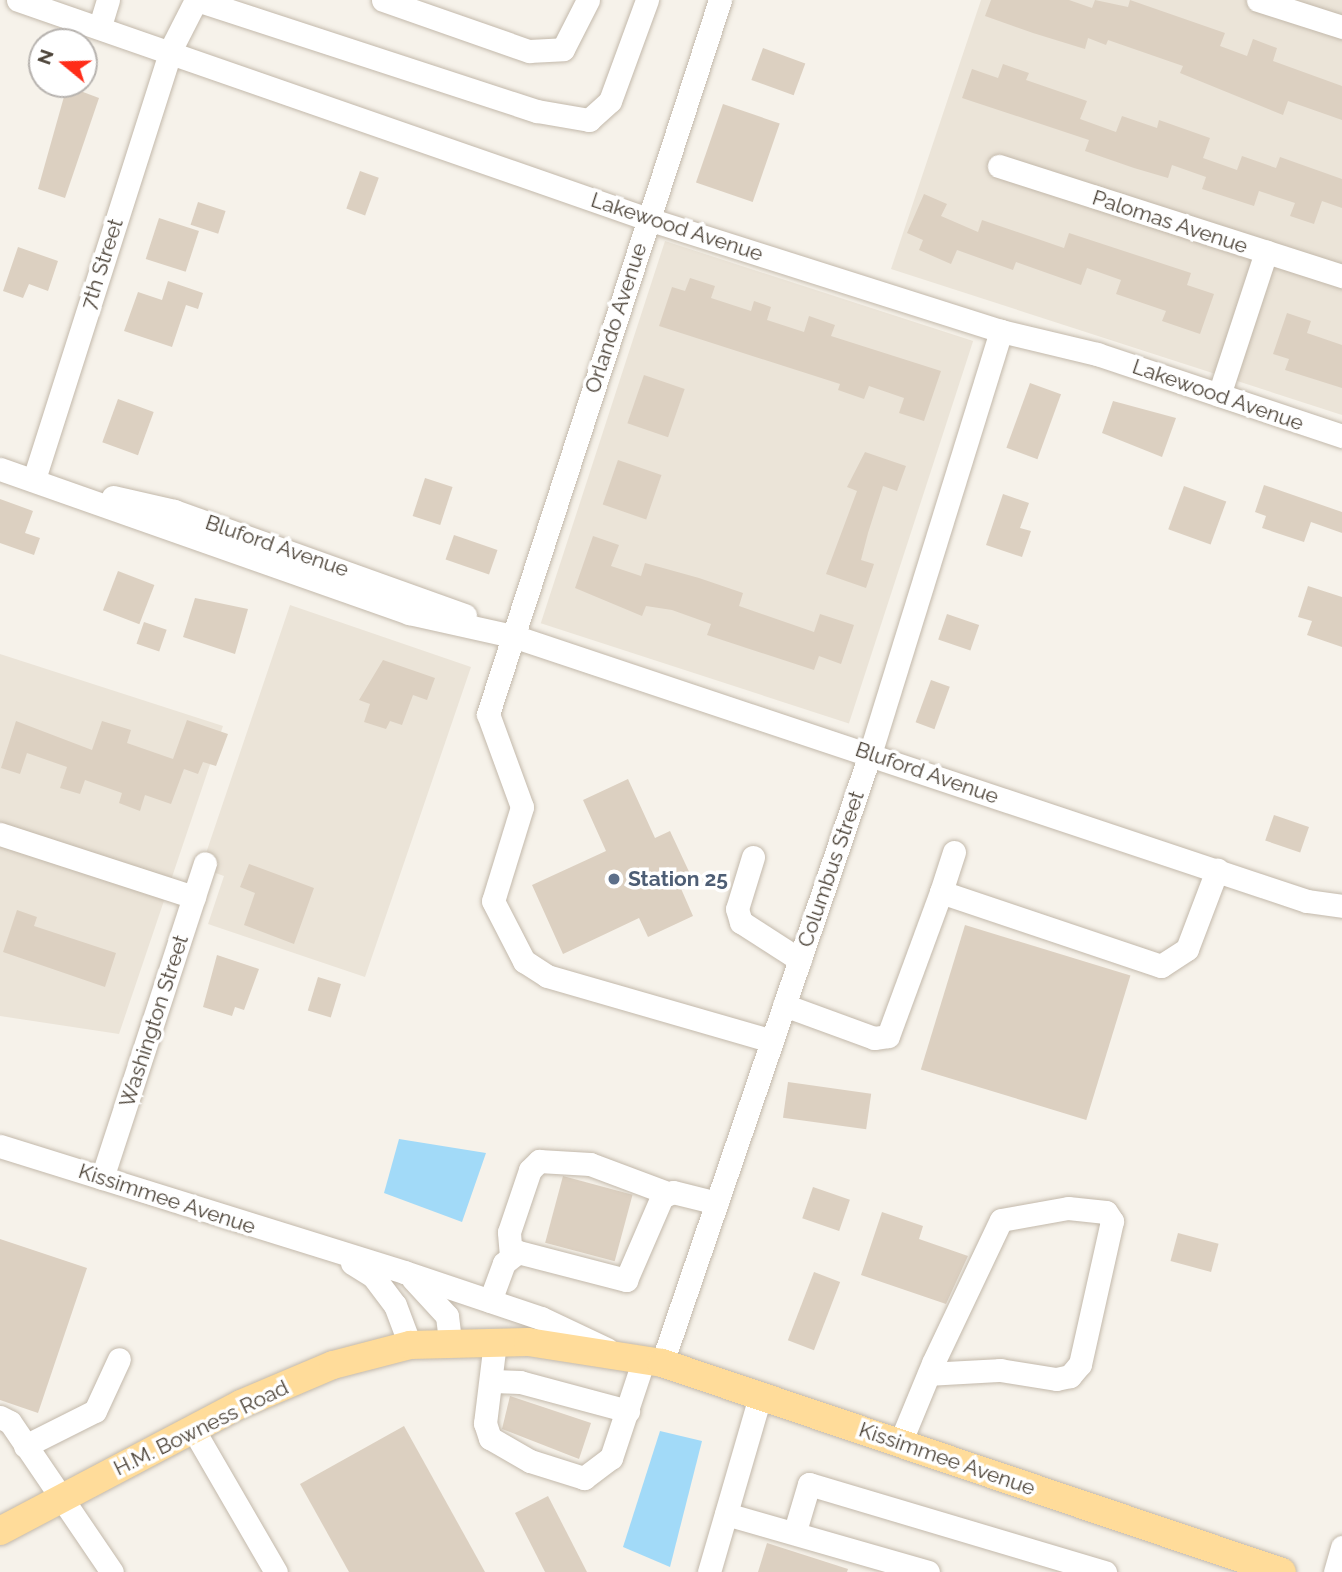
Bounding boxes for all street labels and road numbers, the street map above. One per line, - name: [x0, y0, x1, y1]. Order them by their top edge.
- street label: Palomas Avenue: [1089, 185, 1251, 259]
- street label: Lakewood Avenue: [587, 187, 767, 267]
- street label: 7th Street: [75, 215, 129, 313]
- street label: Orlando Avenue: [580, 239, 652, 397]
- street label: Lakewood Avenue: [1129, 354, 1307, 436]
- street label: Bluford Avenue: [202, 510, 352, 582]
- street label: Bluford Avenue: [852, 737, 1002, 809]
- street label: Columbus Street: [792, 788, 870, 950]
- street label: Washington Street: [114, 932, 194, 1110]
- street label: Kissimmee Avenue: [75, 1158, 259, 1240]
- street label: H.M. Bowness Road: [110, 1375, 292, 1481]
- street label: Kissimmee Avenue: [855, 1417, 1039, 1501]

